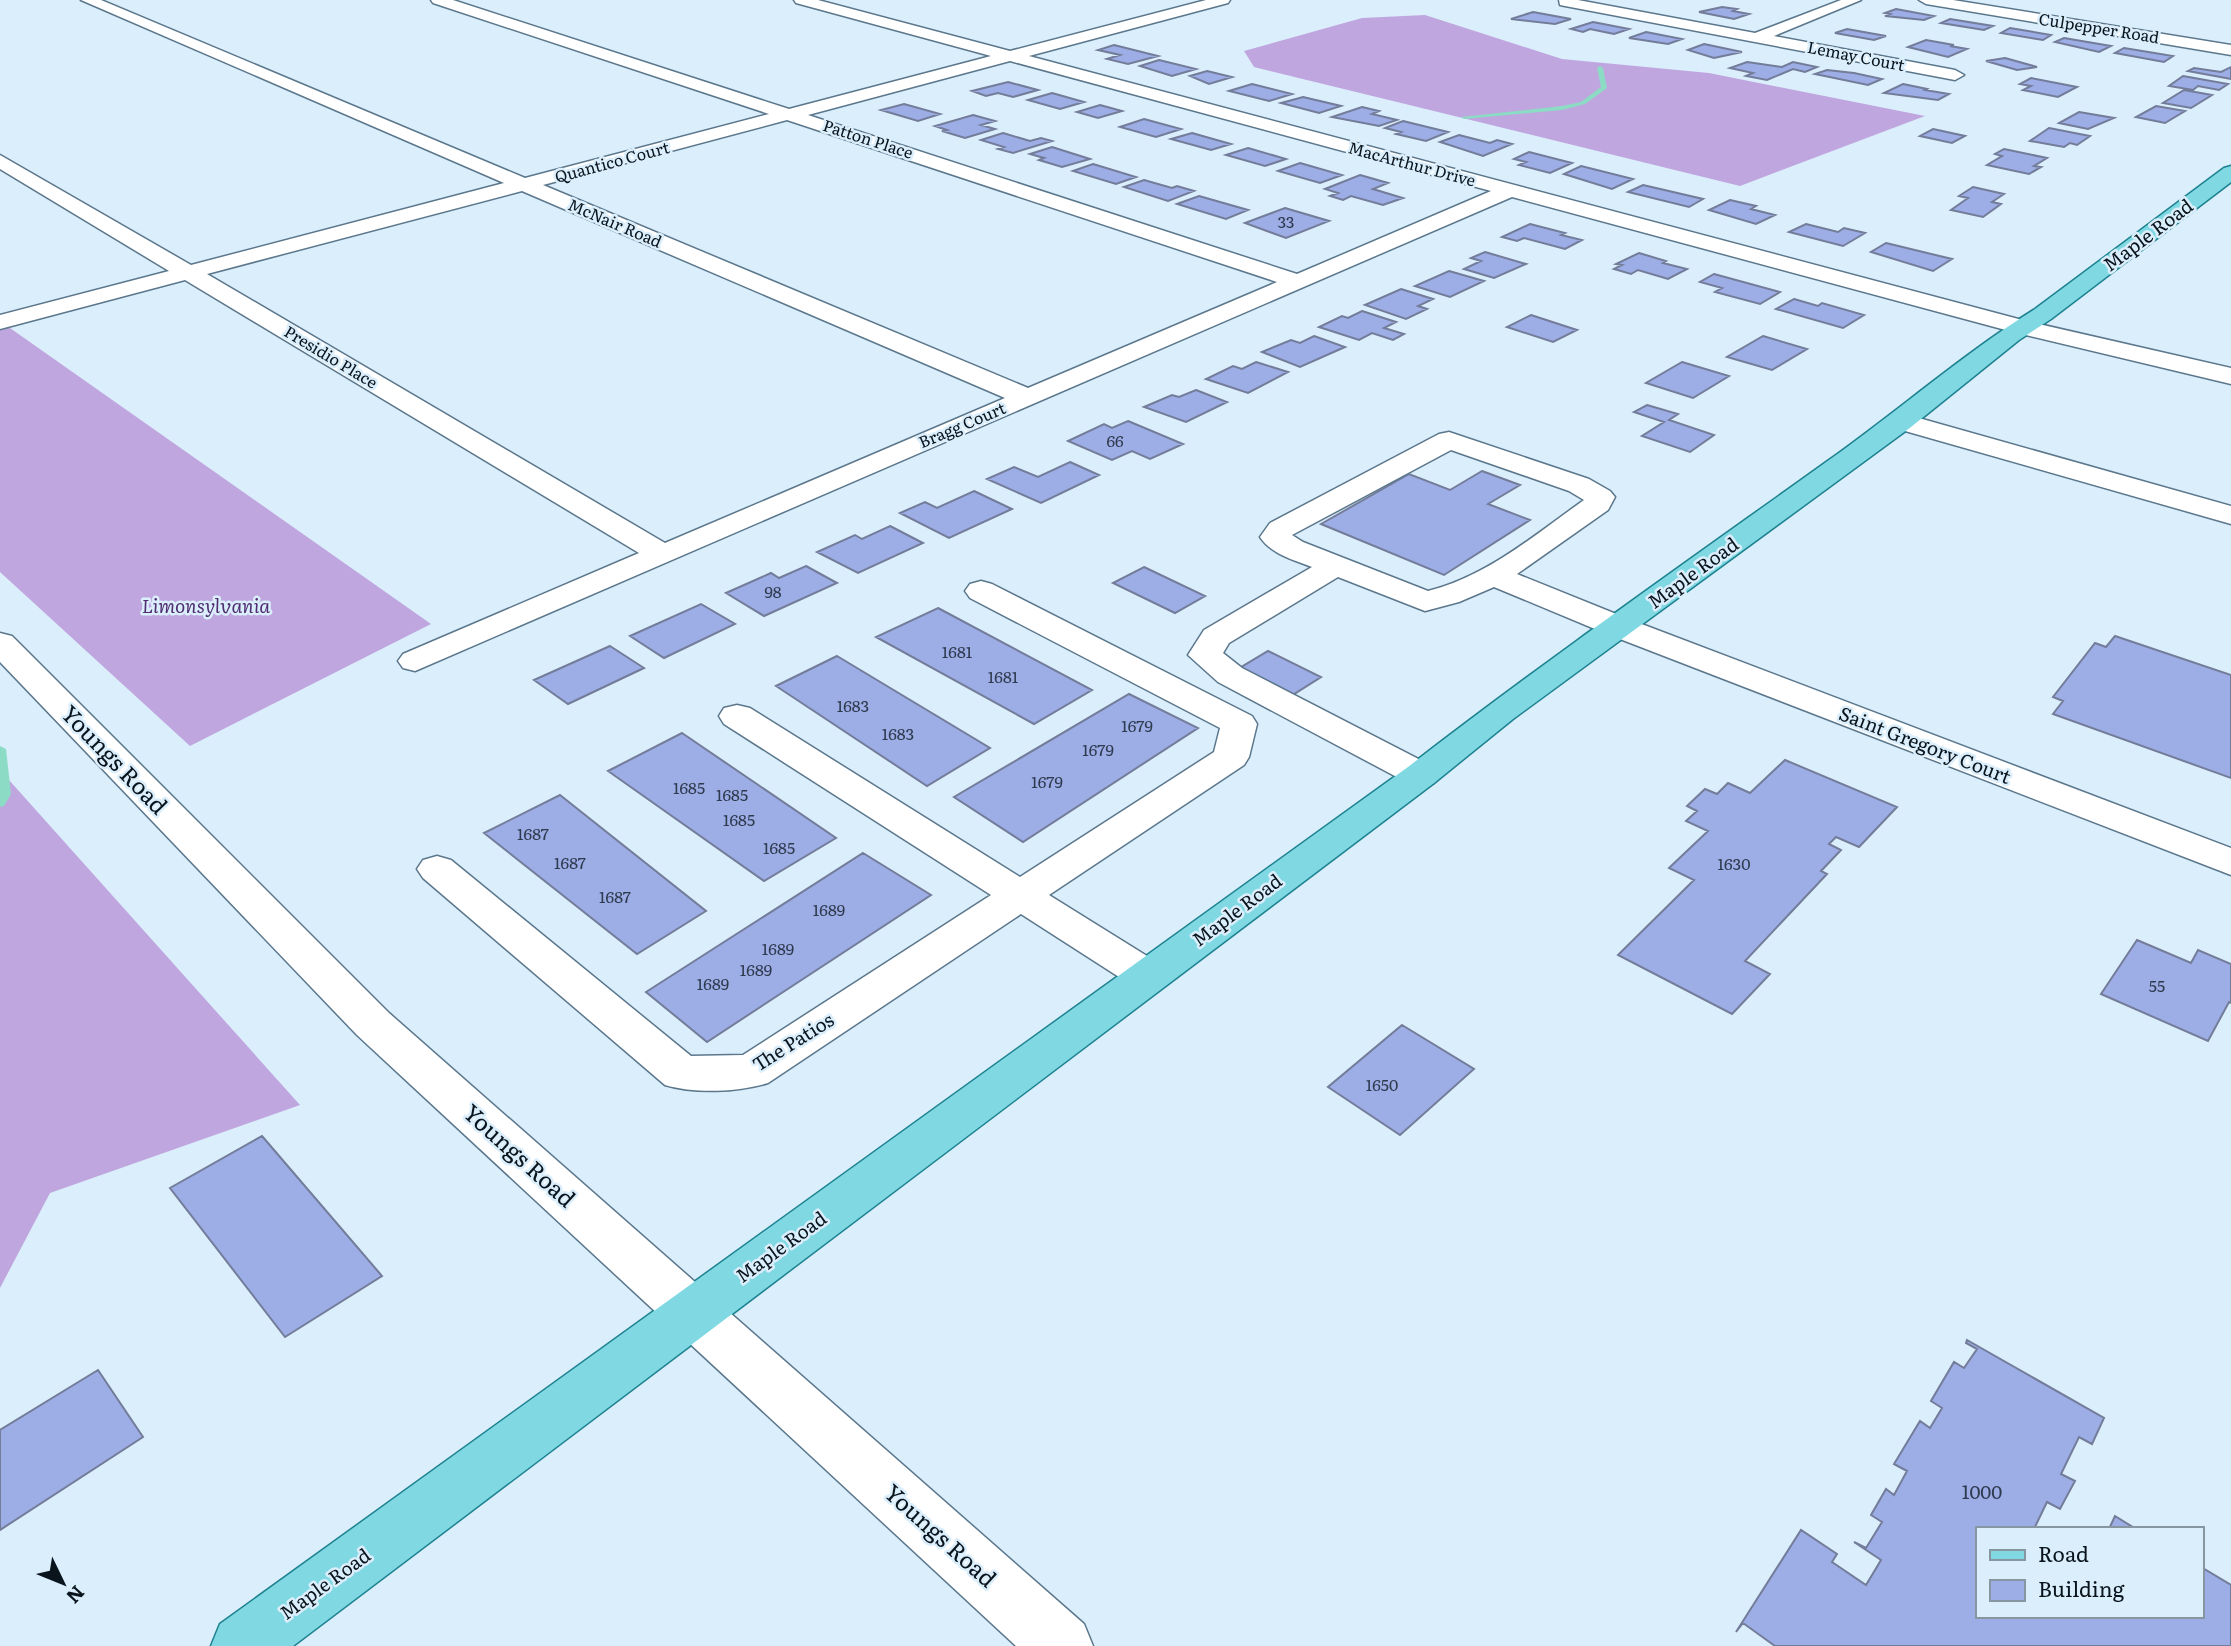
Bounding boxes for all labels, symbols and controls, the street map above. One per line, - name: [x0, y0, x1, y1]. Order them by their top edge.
- street label: Culpepper Road: [2037, 6, 2161, 48]
- street label: Lemay Court: [1805, 34, 1907, 76]
- street label: Patton Place: [820, 112, 916, 164]
- street label: Quantico Court: [552, 134, 672, 188]
- street label: MacArthur Drive: [1346, 135, 1479, 192]
- street label: Maple Road: [2097, 191, 2198, 277]
- street label: McNair Road: [565, 192, 666, 253]
- house number: 33: [1278, 209, 1294, 233]
- street label: Presidio Place: [280, 319, 383, 393]
- street label: Bragg Court: [914, 395, 1009, 453]
- house number: 66: [1106, 428, 1124, 452]
- street label: Maple Road: [1641, 529, 1744, 615]
- house number: 98: [764, 579, 782, 603]
- park label: Limonsylvania: [142, 591, 270, 619]
- house number: 1681: [942, 639, 973, 663]
- house number: 1681: [988, 664, 1019, 688]
- house number: 1683: [837, 693, 869, 717]
- street label: Youngs Road: [54, 696, 177, 821]
- street label: Saint Gregory Court: [1835, 698, 2016, 790]
- house number: 1679: [1121, 713, 1153, 737]
- house number: 1683: [882, 721, 914, 745]
- house number: 1679: [1082, 737, 1114, 761]
- house number: 1679: [1031, 769, 1063, 793]
- house number: 1685: [673, 775, 705, 799]
- house number: 1685: [716, 782, 748, 806]
- house number: 1685: [723, 807, 755, 831]
- house number: 1687: [517, 821, 549, 845]
- house number: 1685: [763, 835, 795, 859]
- house number: 1687: [554, 850, 586, 874]
- house number: 1630: [1717, 851, 1751, 875]
- street label: Maple Road: [1186, 866, 1287, 952]
- house number: 1687: [599, 884, 631, 908]
- house number: 1689: [813, 897, 845, 921]
- house number: 1689: [762, 936, 794, 960]
- house number: 1689: [740, 957, 772, 981]
- house number: 1689: [697, 971, 729, 995]
- house number: 55: [2149, 973, 2165, 997]
- street label: The Patios: [746, 1005, 839, 1077]
- house number: 1650: [1366, 1072, 1398, 1096]
- street label: Youngs Road: [457, 1095, 584, 1214]
- street label: Maple Road: [729, 1203, 832, 1289]
- street label: Youngs Road: [878, 1475, 1005, 1594]
- house number: 1000: [1962, 1477, 2002, 1505]
- legend: [1976, 1527, 2203, 1618]
- text: Road: [2038, 1537, 2089, 1568]
- street label: Maple Road: [273, 1540, 376, 1626]
- north arrow: [28, 1548, 98, 1618]
- text: Building: [2038, 1572, 2125, 1603]
- text: N: [60, 1580, 92, 1611]

